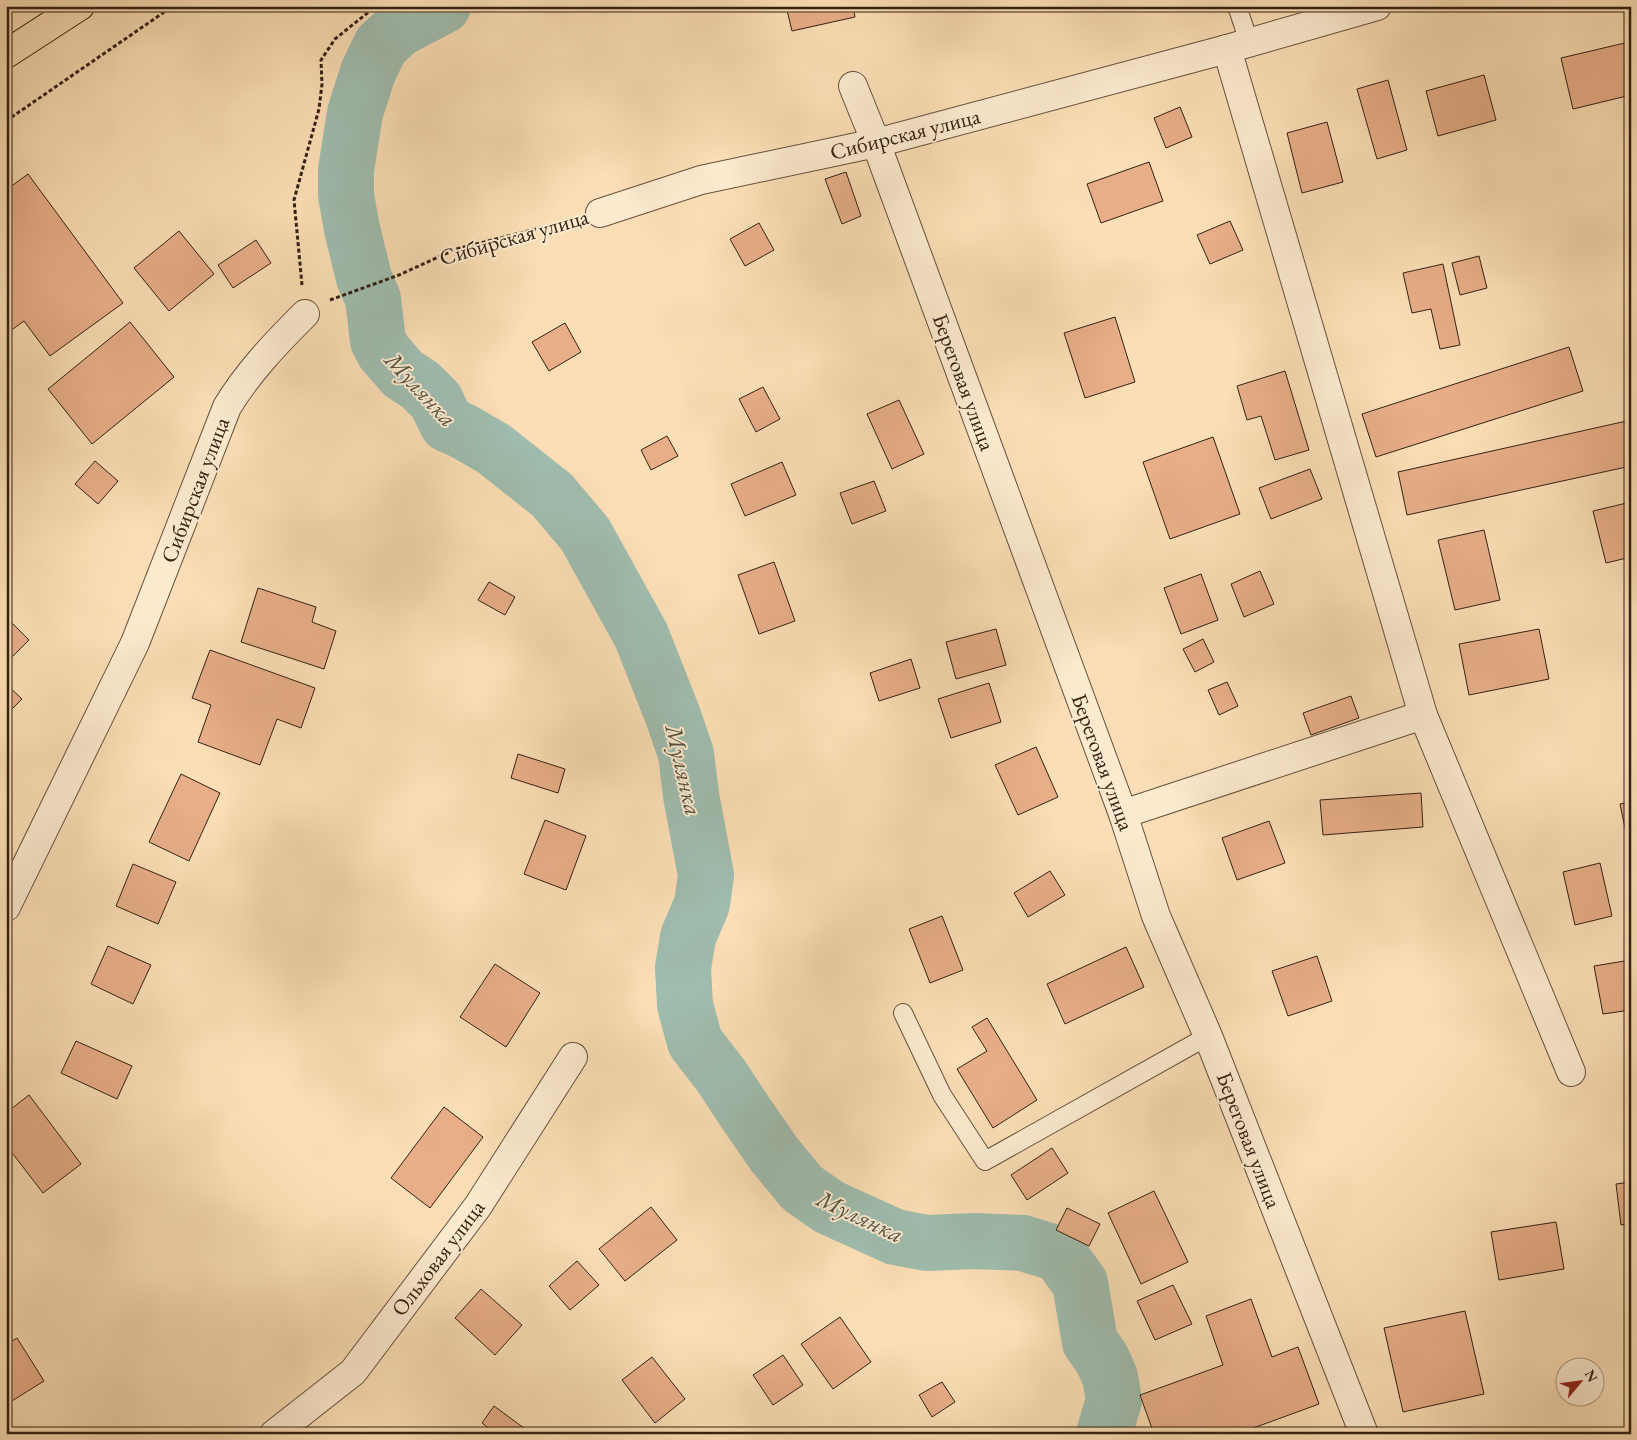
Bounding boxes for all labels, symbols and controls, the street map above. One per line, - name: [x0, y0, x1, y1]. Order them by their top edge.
- street label: Сибирская улица: [827, 101, 983, 167]
- street label: Сибирская улица: [436, 202, 592, 272]
- street label: Береговая улица: [926, 309, 1002, 455]
- water label: Мулянка: [377, 343, 464, 433]
- street label: Сибирская улица: [154, 413, 236, 567]
- street label: Береговая улица: [1065, 689, 1141, 835]
- water label: Мулянка: [658, 720, 709, 818]
- street label: Береговая улица: [1210, 1068, 1288, 1213]
- water label: Мулянка: [810, 1182, 908, 1249]
- street label: Ольховая улица: [385, 1194, 491, 1322]
- north arrow: [1554, 1358, 1604, 1408]
- text: N: [1581, 1366, 1602, 1386]

